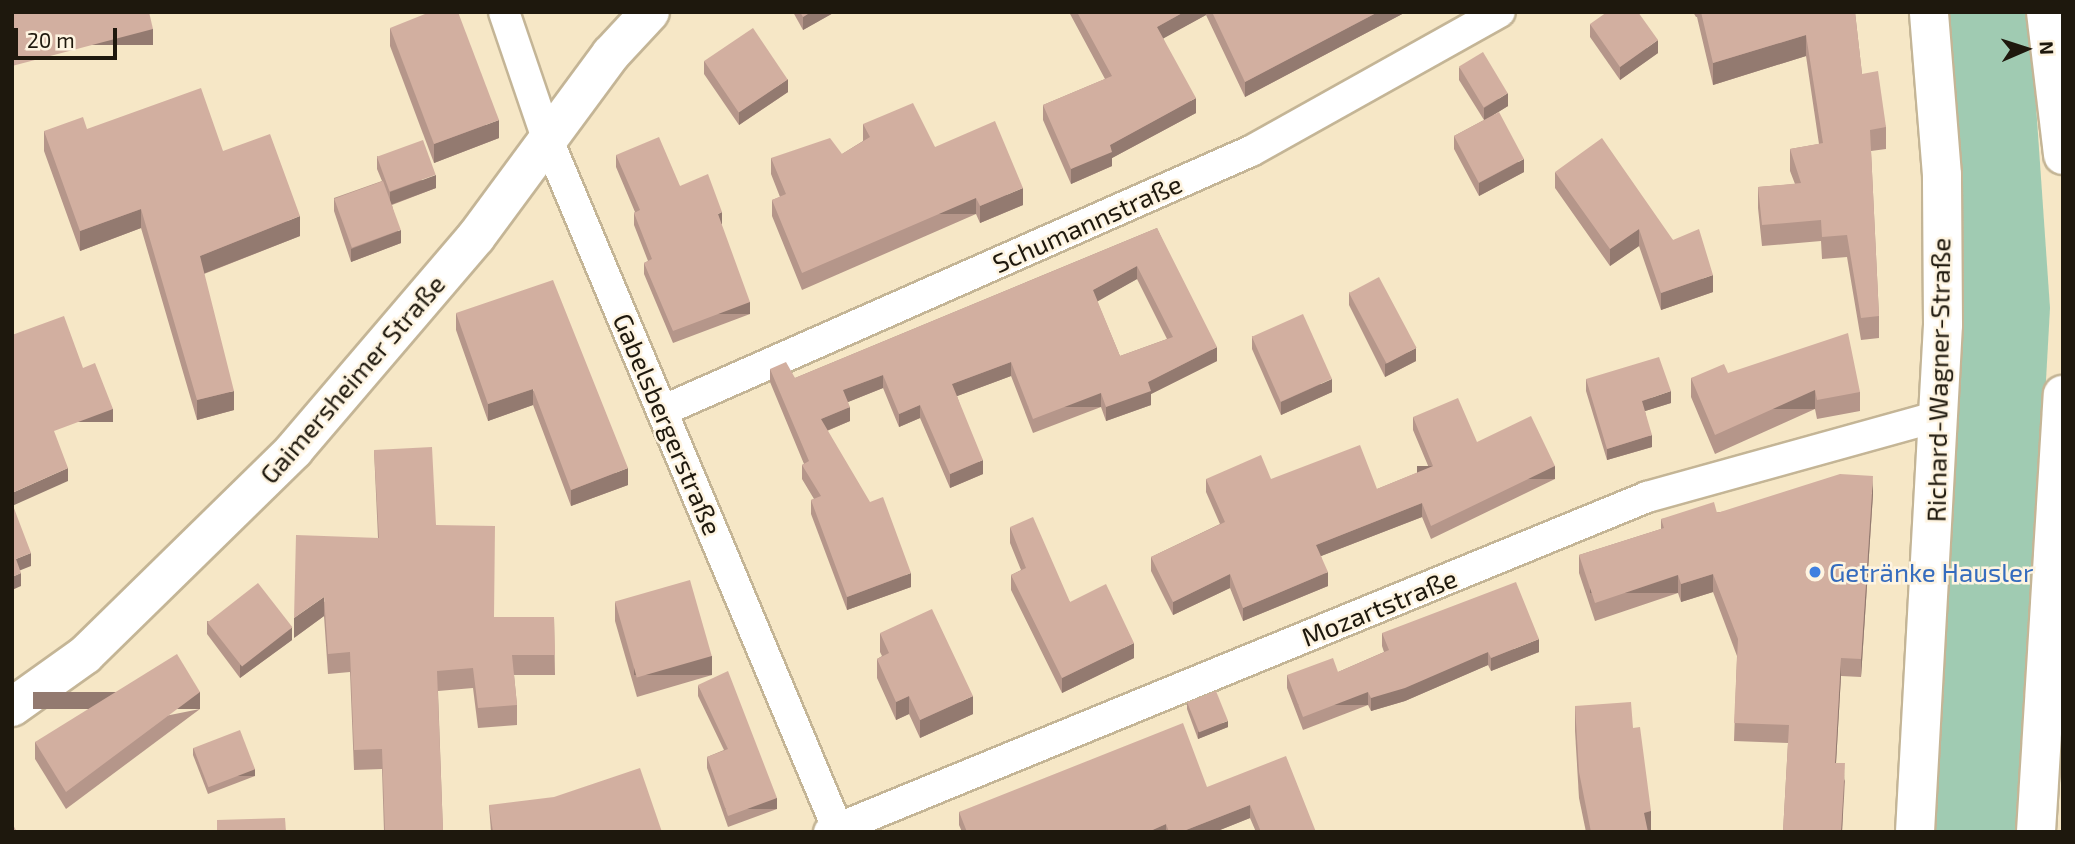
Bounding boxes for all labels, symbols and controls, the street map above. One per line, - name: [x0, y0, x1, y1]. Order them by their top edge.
- scale bar: [18, 14, 121, 58]
- north arrow: [1991, 14, 2061, 84]
- text: 20 m: [27, 27, 75, 52]
- text: N: [2036, 40, 2059, 55]
- street label: Schumannstraße: [988, 167, 1186, 279]
- street label: Richard-Wagner-Straße: [1920, 238, 1956, 522]
- street label: Gaimersheimer Straße: [253, 268, 451, 490]
- street label: Gabelsbergerstraße: [607, 309, 729, 539]
- place label: Getränke Hausler: [1829, 556, 2033, 588]
- street label: Mozartstraße: [1297, 562, 1461, 652]
- marker: Getränke Hausler: [1807, 564, 1823, 580]

